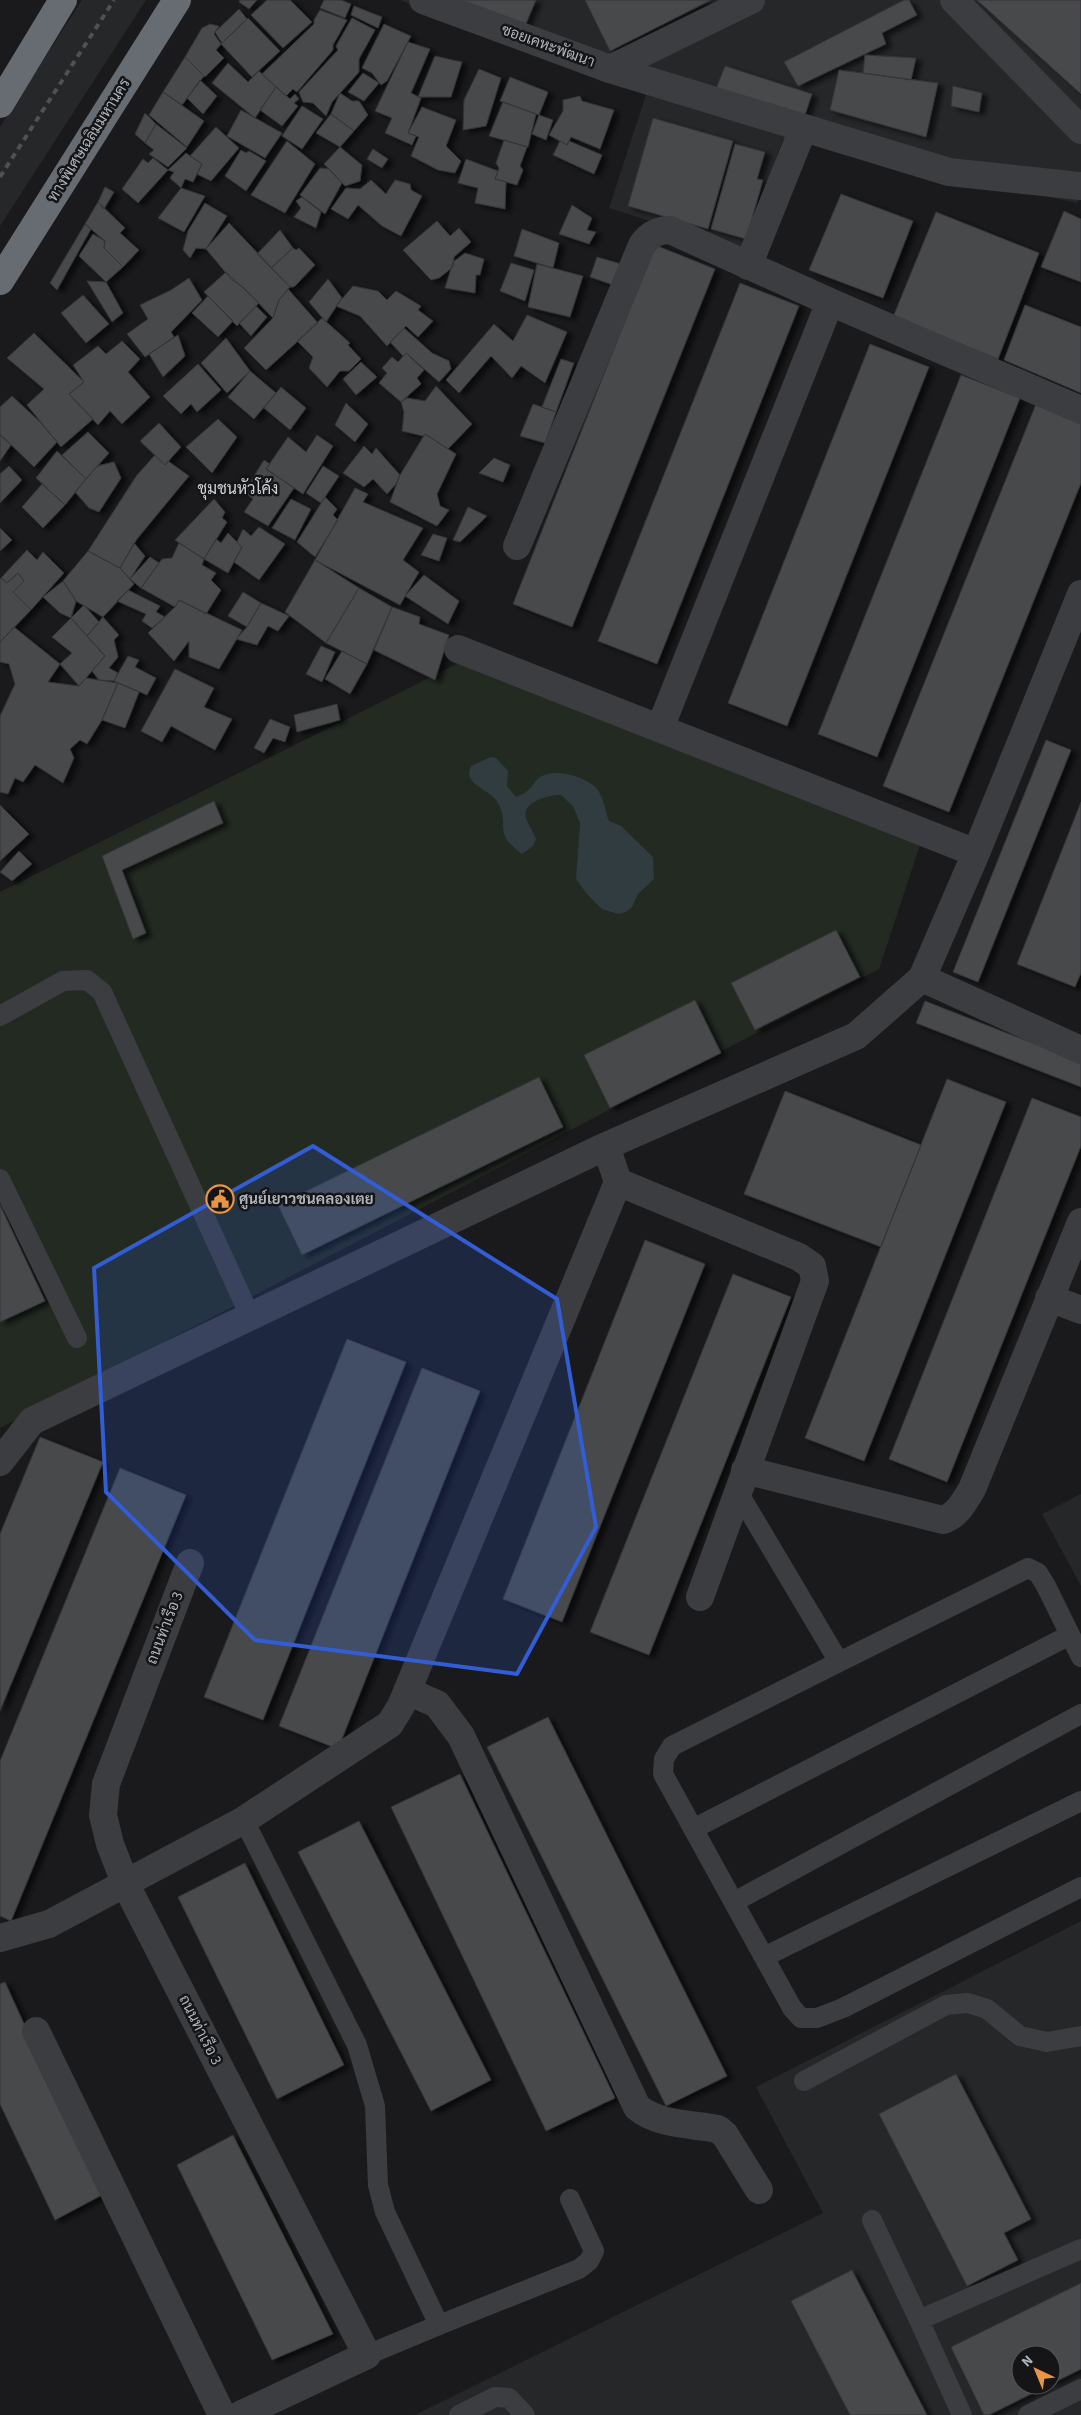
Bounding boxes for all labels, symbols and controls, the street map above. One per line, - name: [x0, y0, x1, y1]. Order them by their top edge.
- street label: ซอยเคหะพัฒนา: [498, 19, 598, 73]
- street label: ทางพิเศษเฉลิมมหานคร: [43, 74, 135, 206]
- district label: ชุมชนหัวโค้ง: [198, 477, 278, 500]
- public building icon: ศูนย์เยาวชนคลองเตย: [205, 1184, 235, 1214]
- place label: ศูนย์เยาวชนคลองเตย: [239, 1189, 374, 1210]
- street label: ถนนท่าเรือ 3: [142, 1589, 188, 1667]
- street label: ถนนท่าเรือ 3: [173, 1991, 227, 2069]
- north arrow: [1011, 2345, 1061, 2395]
- text: N: [1017, 2351, 1038, 2372]

